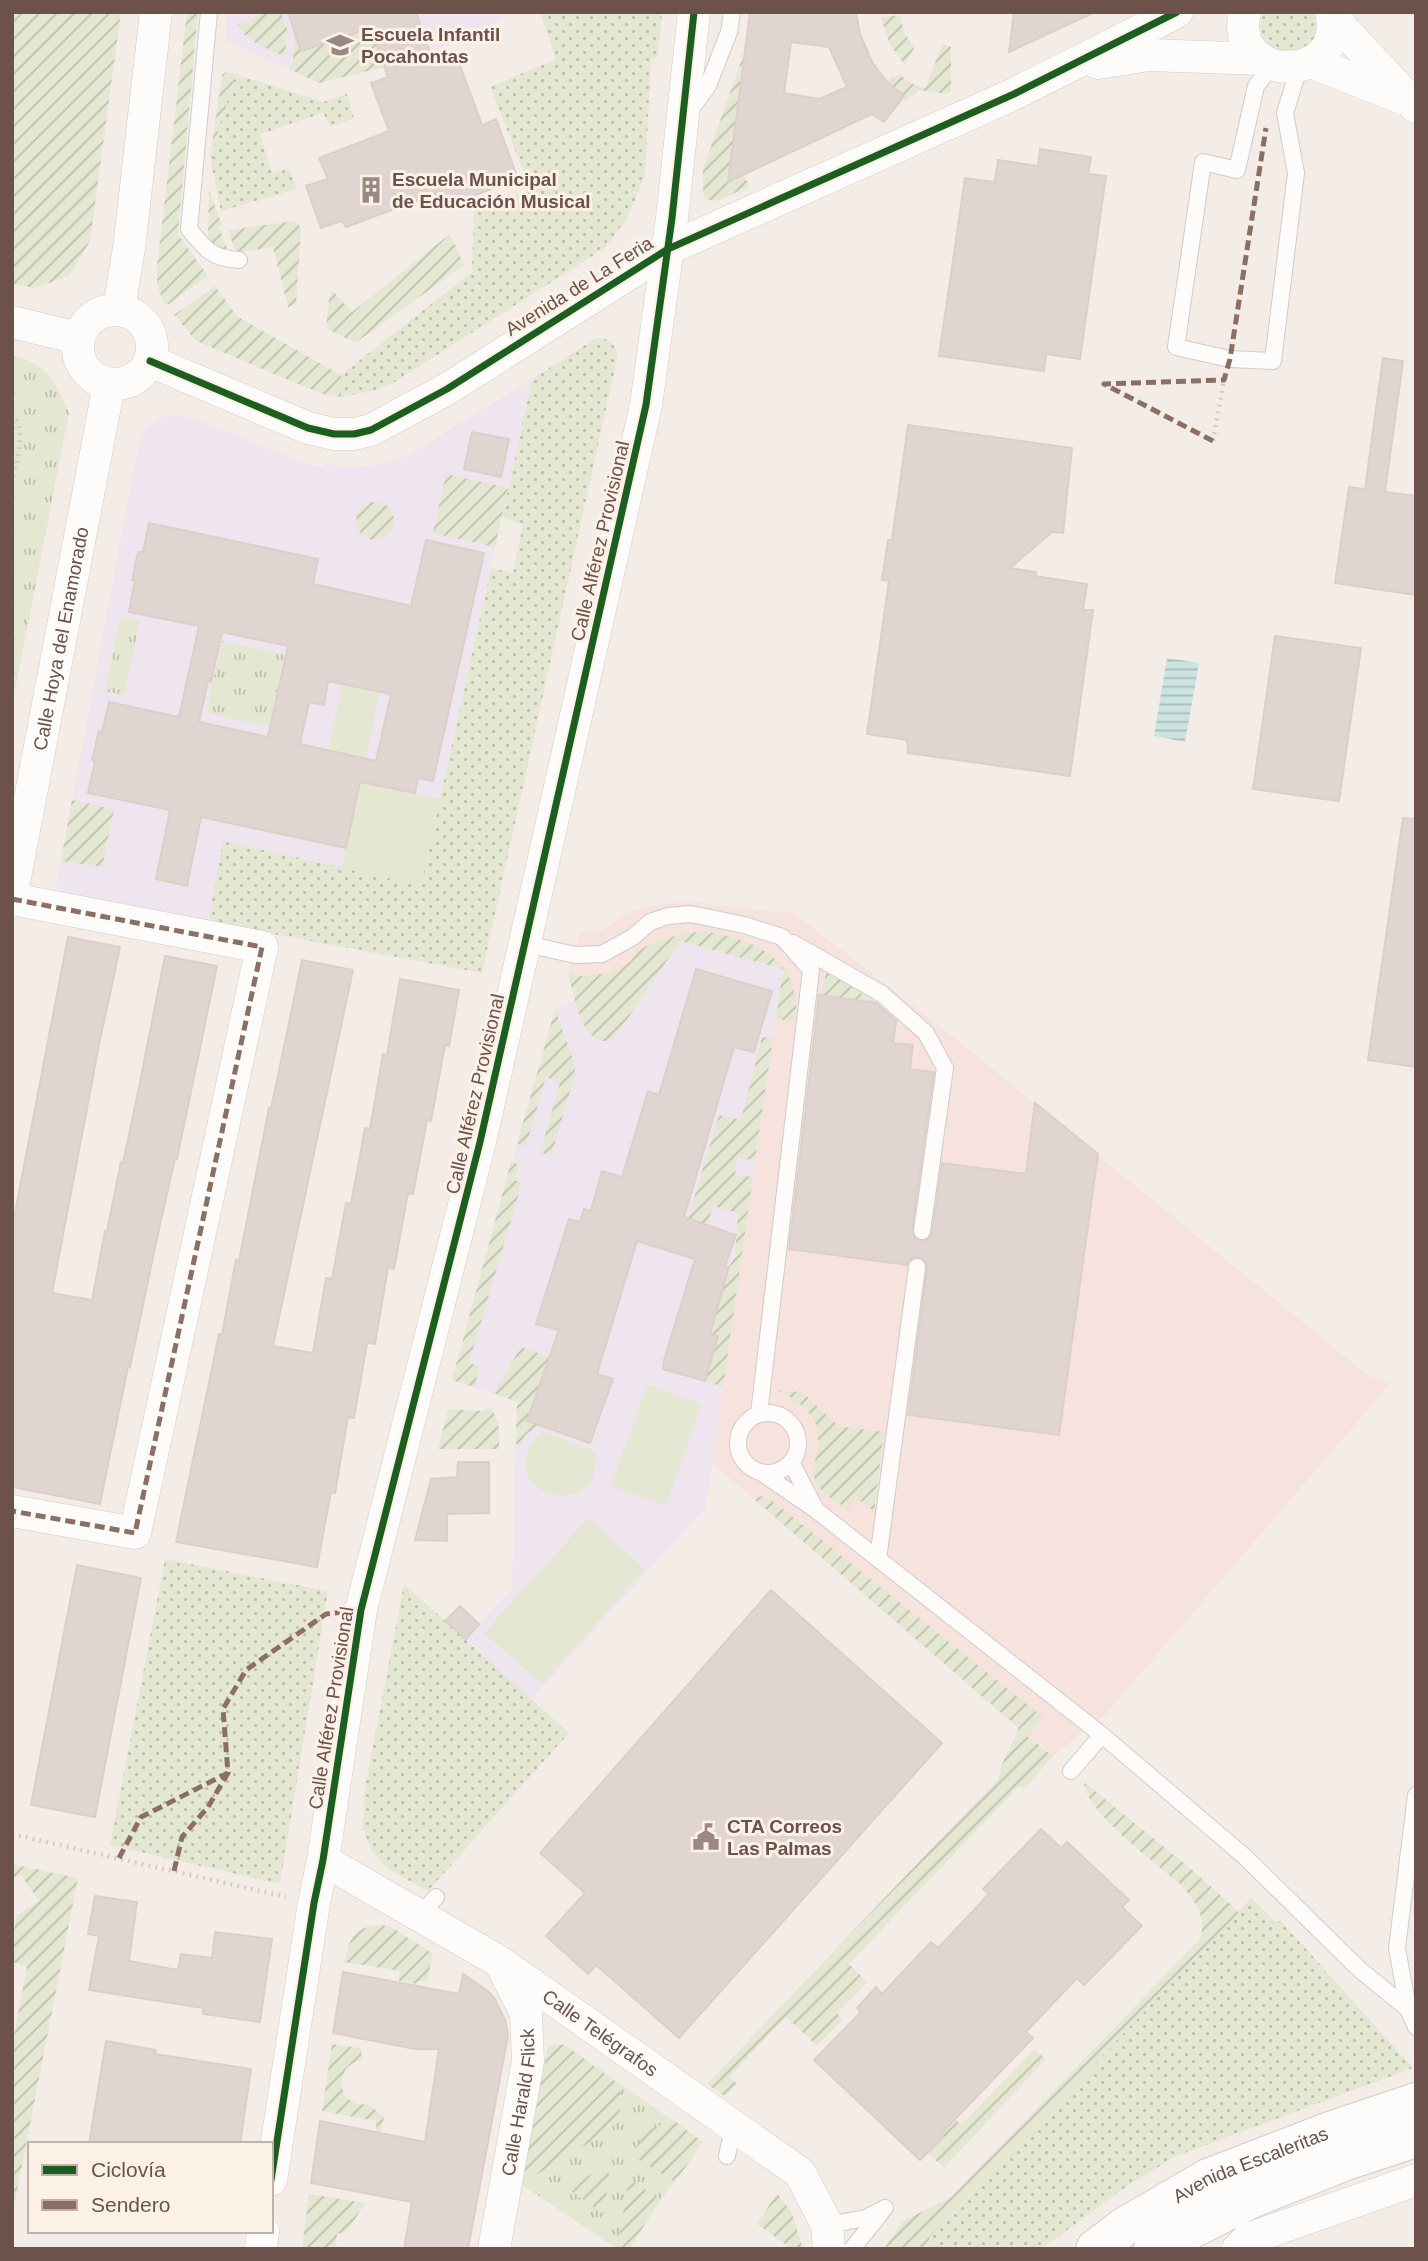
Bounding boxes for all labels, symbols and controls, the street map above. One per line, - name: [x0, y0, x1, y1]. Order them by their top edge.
- place label: Escuela Infantil Pocahontas: [361, 24, 500, 67]
- school or university icon: Escuela Infantil Pocahontas: [325, 30, 355, 60]
- place label: Escuela Municipal de Educación Musical: [392, 169, 591, 212]
- building icon: Escuela Municipal de Educación Musical: [356, 175, 386, 205]
- street label: Avenida de La Feria: [501, 232, 657, 340]
- street label: Calle Alférez Provisional: [567, 439, 633, 643]
- street label: Calle Hoya del Enamorado: [29, 525, 92, 752]
- street label: Calle Alférez Provisional: [442, 992, 508, 1196]
- street label: Calle Alférez Provisional: [305, 1605, 357, 1811]
- place label: CTA Correos Las Palmas: [727, 1816, 842, 1859]
- public building icon: CTA Correos Las Palmas: [691, 1822, 721, 1852]
- street label: Calle Telégrafos: [539, 1985, 662, 2080]
- street label: Calle Harald Flick: [497, 2028, 539, 2178]
- street label: Avenida Escaleritas: [1169, 2122, 1331, 2207]
- legend: [28, 2142, 273, 2233]
- text: Ciclovía: [91, 2158, 166, 2181]
- text: Sendero: [91, 2193, 170, 2216]

